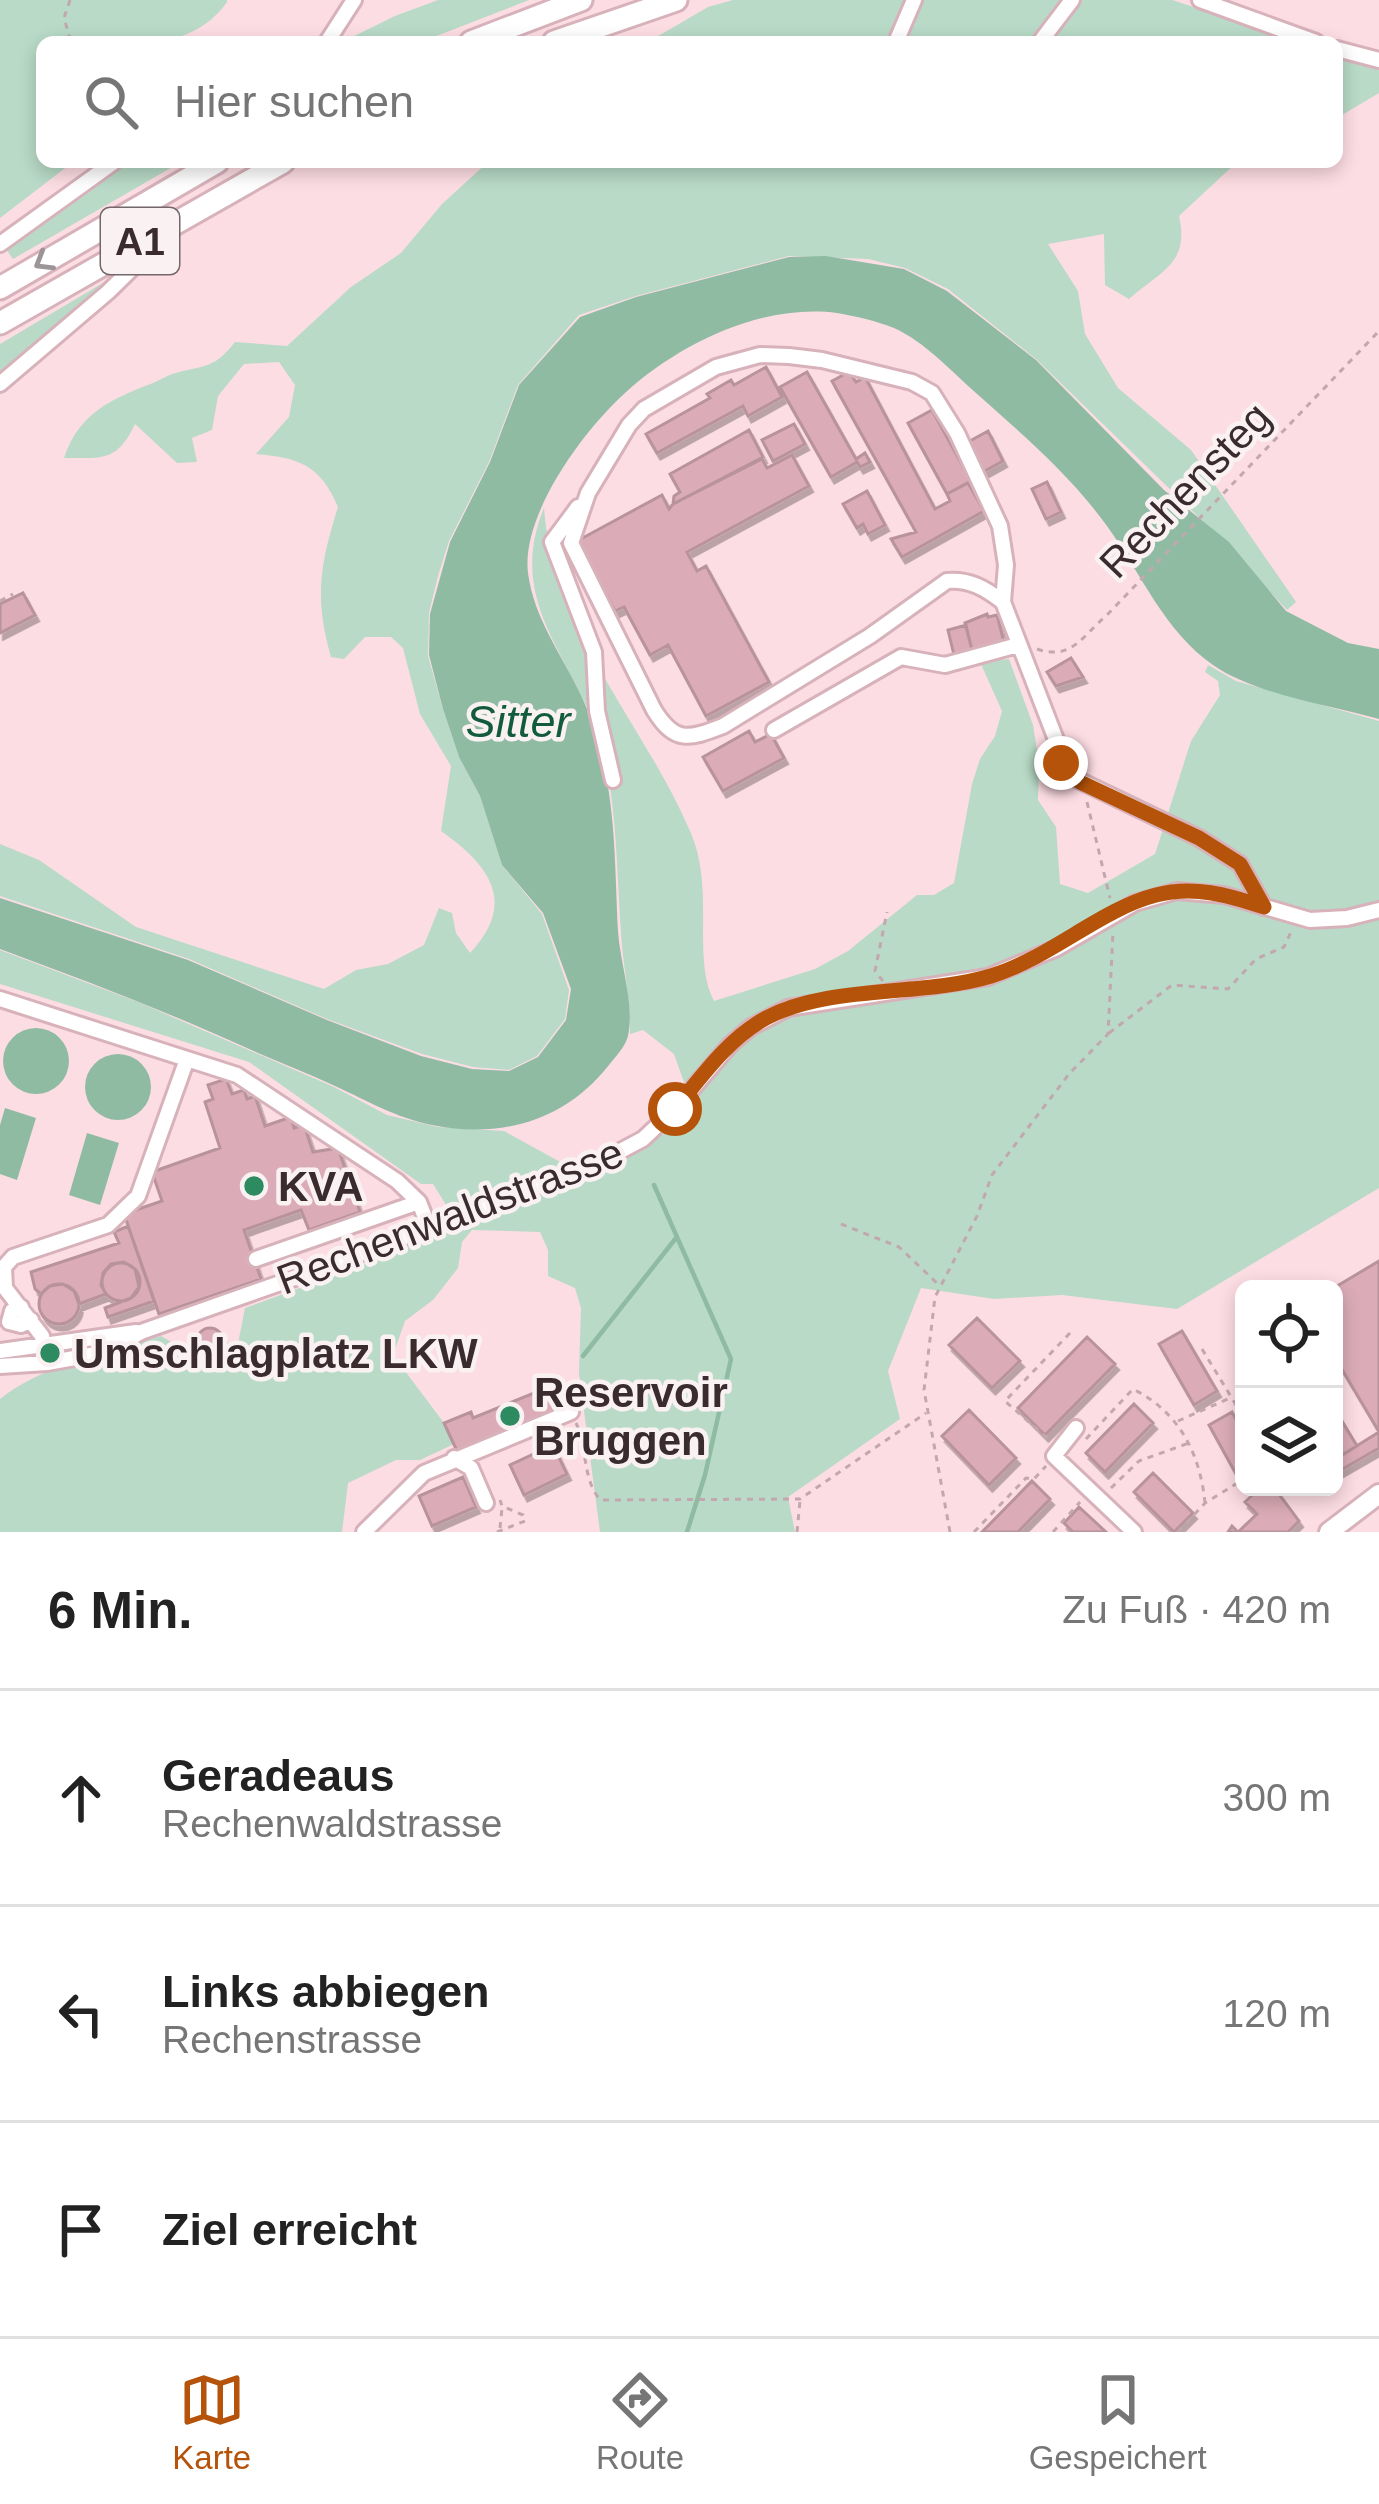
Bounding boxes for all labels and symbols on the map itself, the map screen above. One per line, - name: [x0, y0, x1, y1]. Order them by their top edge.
- road number: A1: [101, 208, 179, 274]
- one-way arrow: [34, 248, 56, 270]
- street label: Rechensteg: [1090, 393, 1280, 587]
- water label: Sitter: [465, 696, 573, 747]
- route end: [1034, 736, 1088, 790]
- route start: [648, 1082, 702, 1136]
- street label: Rechenwaldstrasse: [270, 1128, 630, 1304]
- place label: KVA: [278, 1163, 364, 1210]
- marker: KVA: [241, 1173, 267, 1199]
- place label: Umschlagplatz LKW: [74, 1330, 478, 1377]
- marker: Umschlagplatz LKW: [37, 1340, 63, 1366]
- place label: Reservoir Bruggen: [534, 1369, 728, 1464]
- marker: Reservoir Bruggen: [497, 1403, 523, 1429]

